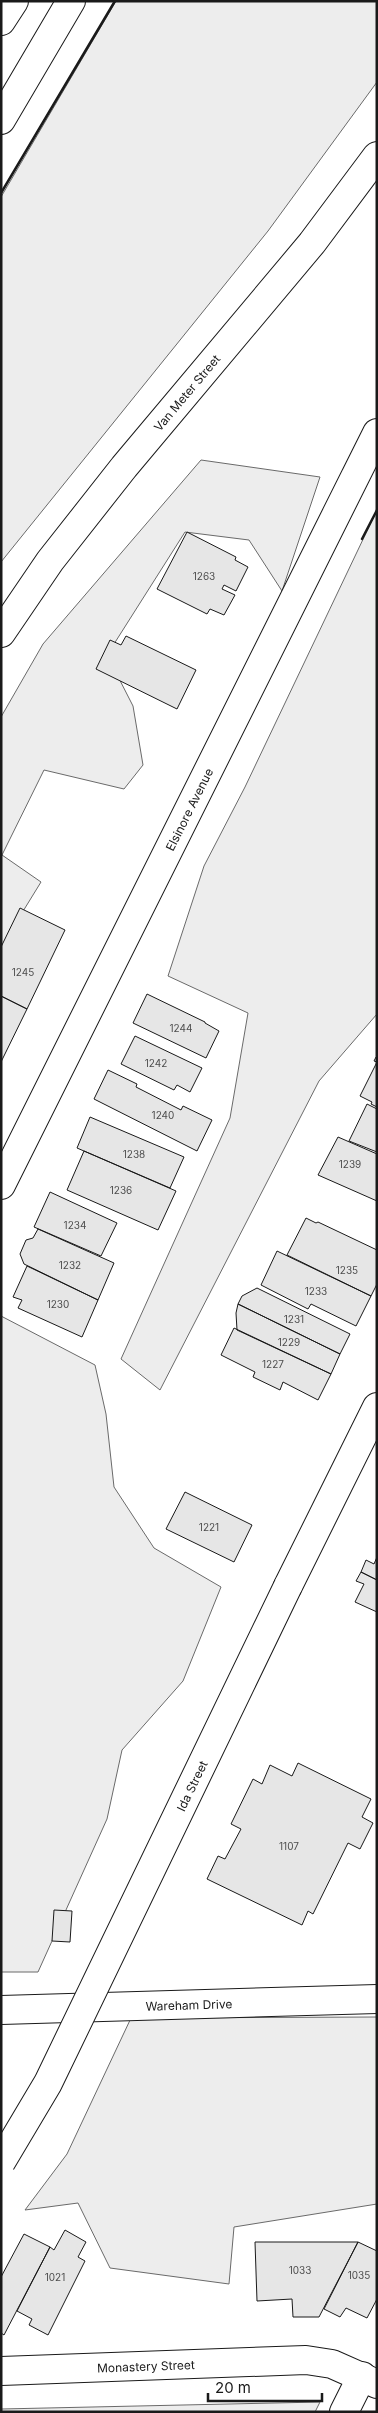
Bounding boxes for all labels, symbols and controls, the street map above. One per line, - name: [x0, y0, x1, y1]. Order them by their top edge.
- street label: Van Meter Street: [150, 351, 223, 434]
- house number: 1263: [193, 570, 215, 582]
- street label: Elsinore Avenue: [162, 765, 216, 853]
- house number: 1245: [12, 966, 34, 978]
- house number: 1244: [170, 1022, 192, 1034]
- house number: 1242: [145, 1057, 167, 1069]
- house number: 1240: [152, 1109, 174, 1121]
- house number: 1238: [123, 1148, 145, 1160]
- house number: 1239: [339, 1158, 361, 1170]
- house number: 1236: [110, 1184, 132, 1196]
- house number: 1234: [64, 1219, 86, 1231]
- house number: 1232: [59, 1259, 81, 1271]
- house number: 1235: [336, 1264, 358, 1276]
- house number: 1233: [305, 1285, 327, 1297]
- house number: 1230: [47, 1298, 69, 1310]
- house number: 1231: [284, 1313, 304, 1325]
- house number: 1229: [278, 1336, 300, 1348]
- house number: 1227: [262, 1358, 284, 1370]
- house number: 1221: [199, 1521, 219, 1533]
- street label: Ida Street: [173, 1758, 210, 1814]
- house number: 1107: [279, 1840, 299, 1852]
- street label: Wareham Drive: [145, 1996, 233, 2013]
- house number: 1033: [289, 2264, 311, 2276]
- house number: 1035: [348, 2269, 370, 2281]
- house number: 1021: [45, 2271, 65, 2283]
- street label: Monastery Street: [97, 2357, 195, 2375]
- scale bar: [208, 2370, 322, 2402]
- text: 20 m: [215, 2378, 251, 2397]

